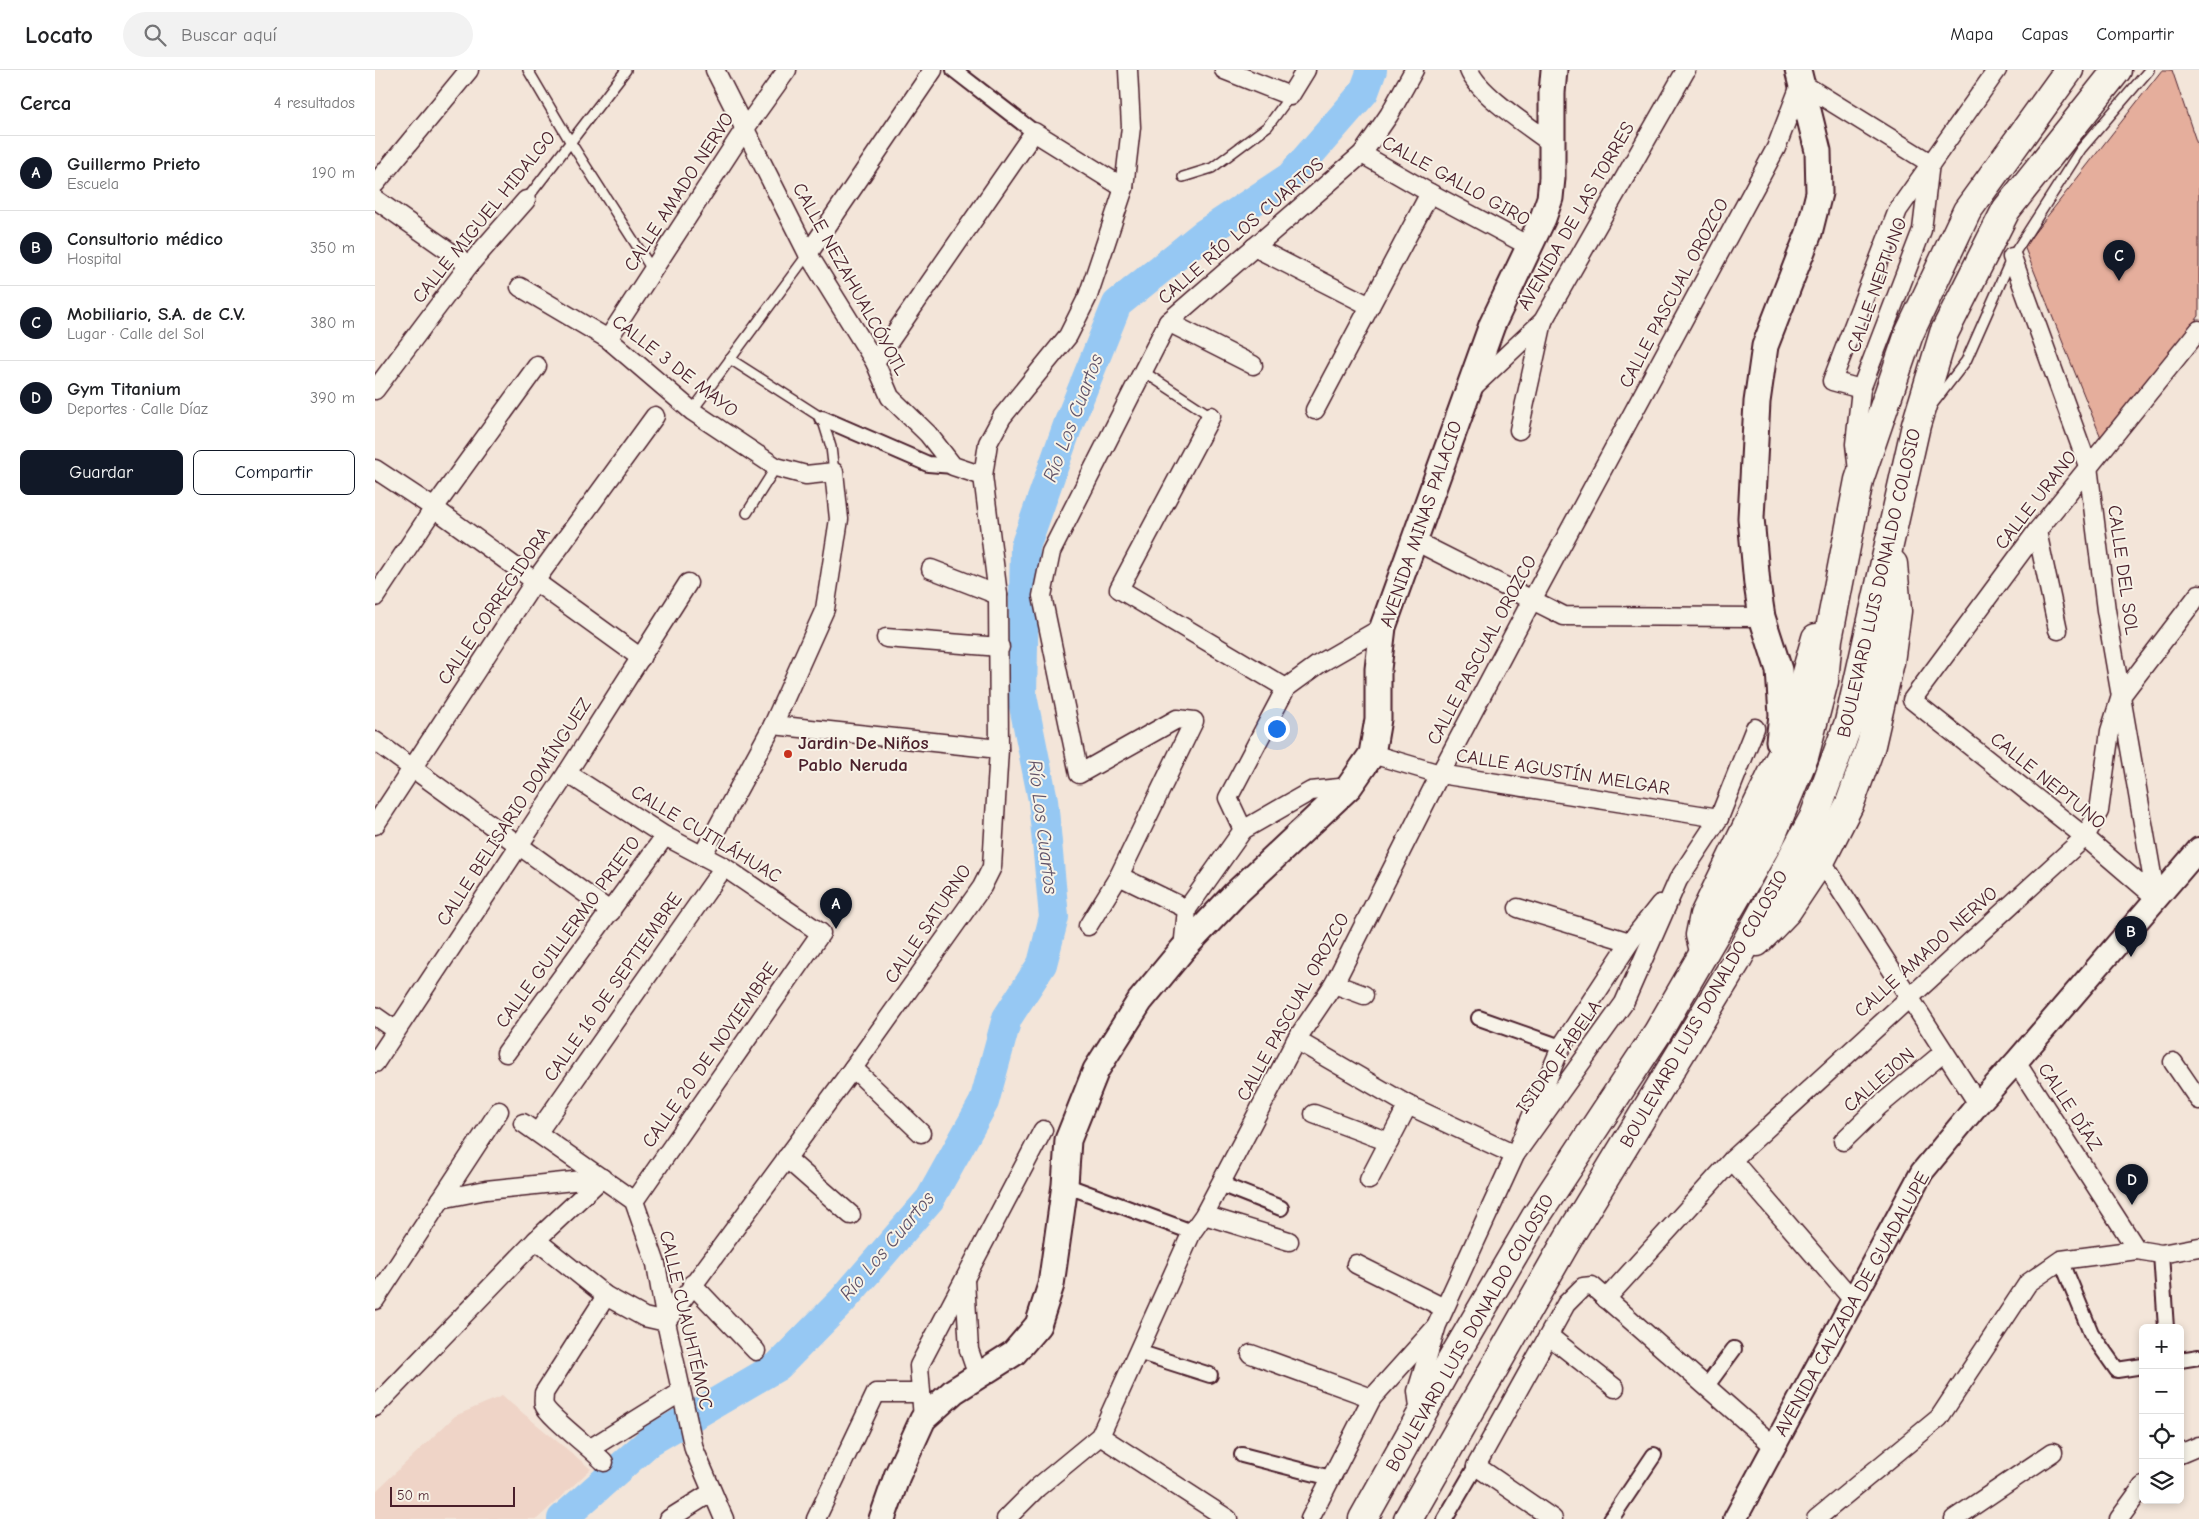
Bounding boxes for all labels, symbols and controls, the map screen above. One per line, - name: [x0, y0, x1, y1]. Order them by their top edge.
- search box: [123, 12, 473, 57]
- text: Locato: [25, 21, 93, 49]
- icon: search: [141, 21, 169, 49]
- text: Buscar aquí: [181, 24, 277, 46]
- text: Mapa: [1950, 24, 1993, 45]
- text: Capas: [2021, 24, 2068, 45]
- text: Compartir: [2096, 24, 2174, 45]
- text: Cerca: [20, 91, 71, 115]
- text: 4 resultados: [274, 94, 355, 112]
- street label: CALLE AMADO NERVO: [619, 108, 739, 276]
- street label: AVENIDA DE LAS TORRES: [1513, 118, 1639, 314]
- street label: CALLE MIGUEL HIDALGO: [408, 126, 560, 308]
- street label: CALLE GALLO GIRO: [1378, 131, 1534, 231]
- text: Guillermo Prieto: [67, 153, 200, 175]
- street label: CALLE RÍO LOS CUARTOS: [1154, 153, 1328, 309]
- text: A: [32, 164, 40, 182]
- text: 190 m: [312, 164, 355, 182]
- text: Escuela: [67, 175, 119, 193]
- street label: CALLE NEZAHUALCÓYOTL: [788, 179, 912, 379]
- street label: CALLE PASCUAL OROZCO: [1615, 194, 1733, 392]
- street label: CALLE NEPTUNO: [1842, 215, 1912, 355]
- text: Consultorio médico: [67, 228, 223, 250]
- text: B: [31, 239, 41, 257]
- text: 350 m: [310, 239, 355, 257]
- pin: C: [2103, 240, 2135, 281]
- text: Hospital: [67, 250, 122, 268]
- text: Mobiliario, S.A. de C.V.: [67, 303, 245, 325]
- street label: CALLE 3 DE MAYO: [608, 310, 742, 422]
- text: C: [31, 314, 41, 332]
- text: 380 m: [310, 314, 355, 332]
- text: Lugar · Calle del Sol: [67, 325, 204, 343]
- water label: Río Los Cuartos: [1038, 350, 1108, 485]
- text: Gym Titanium: [67, 378, 181, 400]
- text: D: [31, 389, 41, 407]
- text: 390 m: [310, 389, 355, 407]
- text: Deportes · Calle Díaz: [67, 400, 208, 418]
- street label: AVENIDA MINAS PALACIO: [1375, 418, 1467, 630]
- street label: BOULEVARD LUIS DONALDO COLOSIO: [1833, 426, 1925, 740]
- street label: CALLE URANO: [1990, 446, 2082, 554]
- button: Guardar: [20, 450, 183, 495]
- button: Compartir: [193, 450, 355, 495]
- street label: CALLE DEL SOL: [2103, 504, 2143, 637]
- street label: CALLE CORREGIDORA: [433, 523, 555, 689]
- street label: CALLE PASCUAL OROZCO: [1423, 551, 1541, 749]
- street label: CALLE BELISARIO DOMÍNGUEZ: [432, 694, 596, 930]
- your location: [1264, 716, 1290, 742]
- street label: CALLE NEPTUNO: [1986, 728, 2110, 834]
- place label: Jardin De Niños Pablo Neruda: [798, 732, 928, 776]
- street label: CALLE AGUSTÍN MELGAR: [1455, 744, 1671, 800]
- marker: Jardin De Niños Pablo Neruda: [782, 748, 794, 760]
- water label: Río Los Cuartos: [1023, 759, 1063, 896]
- street label: CALLE CUITLÁHUAC: [627, 780, 785, 888]
- street label: CALLE GUILLERMO PRIETO: [491, 832, 645, 1032]
- street label: CALLE SATURNO: [880, 860, 976, 988]
- street label: BOULEVARD LUIS DONALDO COLOSIO: [1615, 866, 1793, 1152]
- street label: CALLE AMADO NERVO: [1850, 882, 2002, 1022]
- street label: CALLE 16 DE SEPTIEMBRE: [539, 888, 687, 1086]
- pin: A: [820, 888, 852, 929]
- street label: CALLE PASCUAL OROZCO: [1232, 909, 1354, 1105]
- pin: B: [2115, 916, 2147, 957]
- street label: CALLE 20 DE NOVIEMBRE: [638, 958, 782, 1152]
- street label: ISIDRO FABELA: [1512, 996, 1606, 1118]
- street label: CALLEJON: [1839, 1043, 1919, 1117]
- street label: CALLE DÍAZ: [2033, 1059, 2107, 1155]
- pin: D: [2116, 1164, 2148, 1205]
- street label: AVENIDA CALZADA DE GUADALUPE: [1770, 1168, 1934, 1440]
- water label: Río Los Cuartos: [835, 1186, 940, 1305]
- street label: BOULEVARD LUIS DONALDO COLOSIO: [1381, 1190, 1559, 1476]
- street label: CALLE CUAUHTÉMOC: [655, 1228, 717, 1412]
- map controls: [2139, 1324, 2184, 1504]
- button: +: [2139, 1324, 2184, 1369]
- button: −: [2139, 1369, 2184, 1414]
- button: locate: [2139, 1414, 2184, 1459]
- button: layers: [2139, 1459, 2184, 1504]
- scale bar: [390, 1484, 515, 1507]
- text: 50 m: [397, 1487, 429, 1504]

